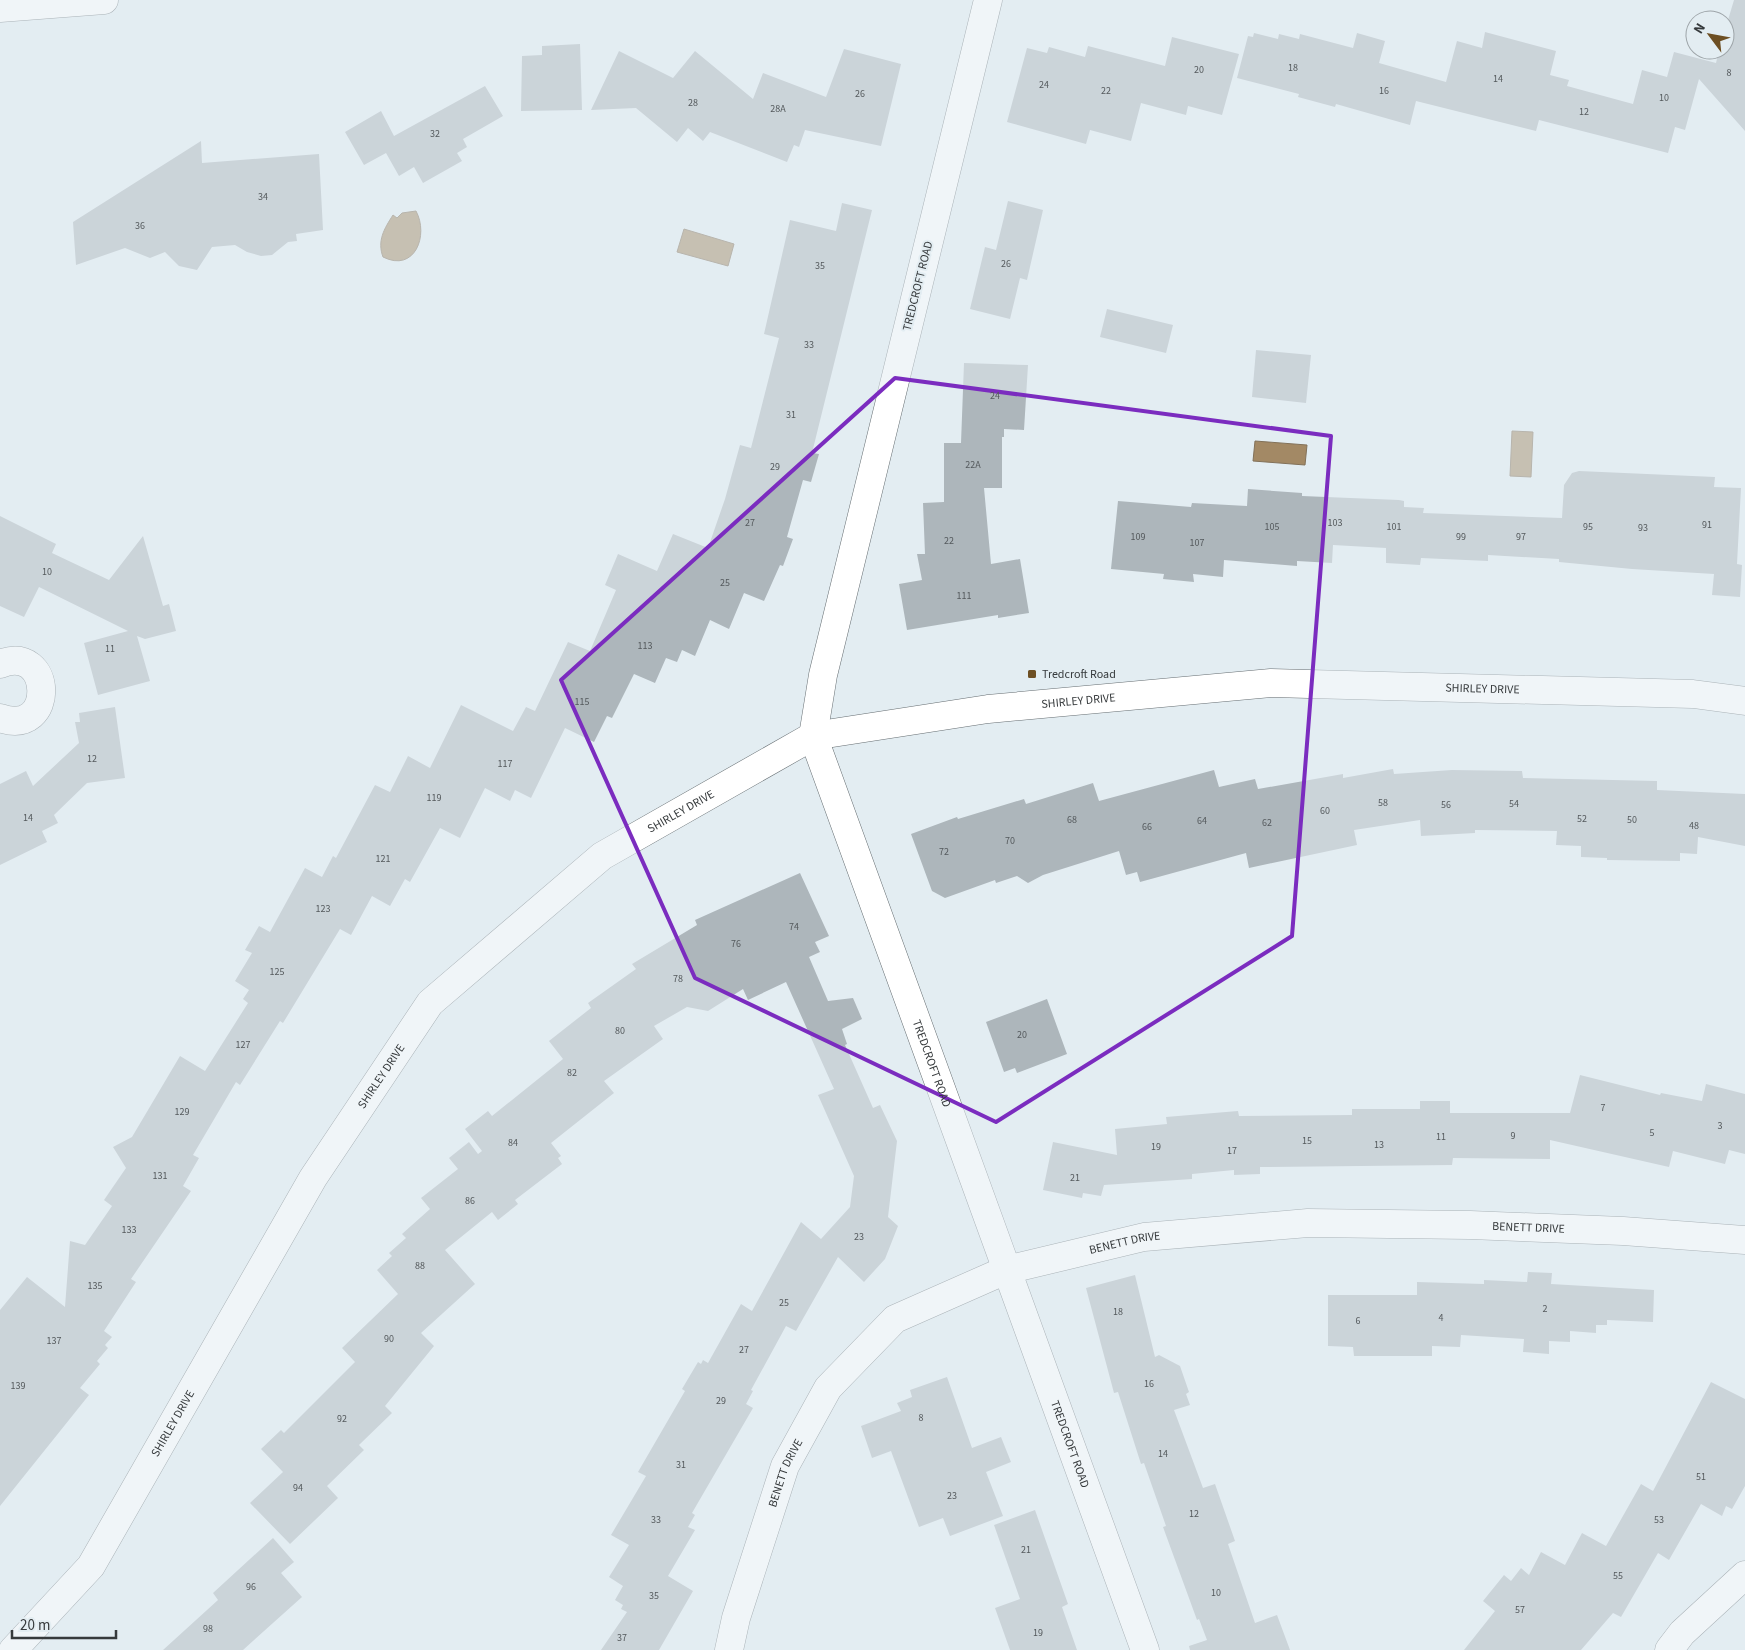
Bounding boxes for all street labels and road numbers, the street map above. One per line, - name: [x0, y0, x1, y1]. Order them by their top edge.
- street label: TREDCROFT ROAD: [899, 239, 937, 333]
- street label: SHIRLEY DRIVE: [1445, 679, 1520, 698]
- street label: SHIRLEY DRIVE: [1041, 689, 1116, 713]
- street label: SHIRLEY DRIVE: [644, 785, 717, 837]
- street label: TREDCROFT ROAD: [908, 1017, 956, 1110]
- street label: SHIRLEY DRIVE: [353, 1041, 409, 1112]
- street label: BENETT DRIVE: [1492, 1217, 1565, 1237]
- street label: BENETT DRIVE: [1087, 1227, 1161, 1258]
- street label: SHIRLEY DRIVE: [147, 1387, 198, 1460]
- street label: TREDCROFT ROAD: [1046, 1398, 1094, 1490]
- street label: BENETT DRIVE: [764, 1436, 807, 1509]

